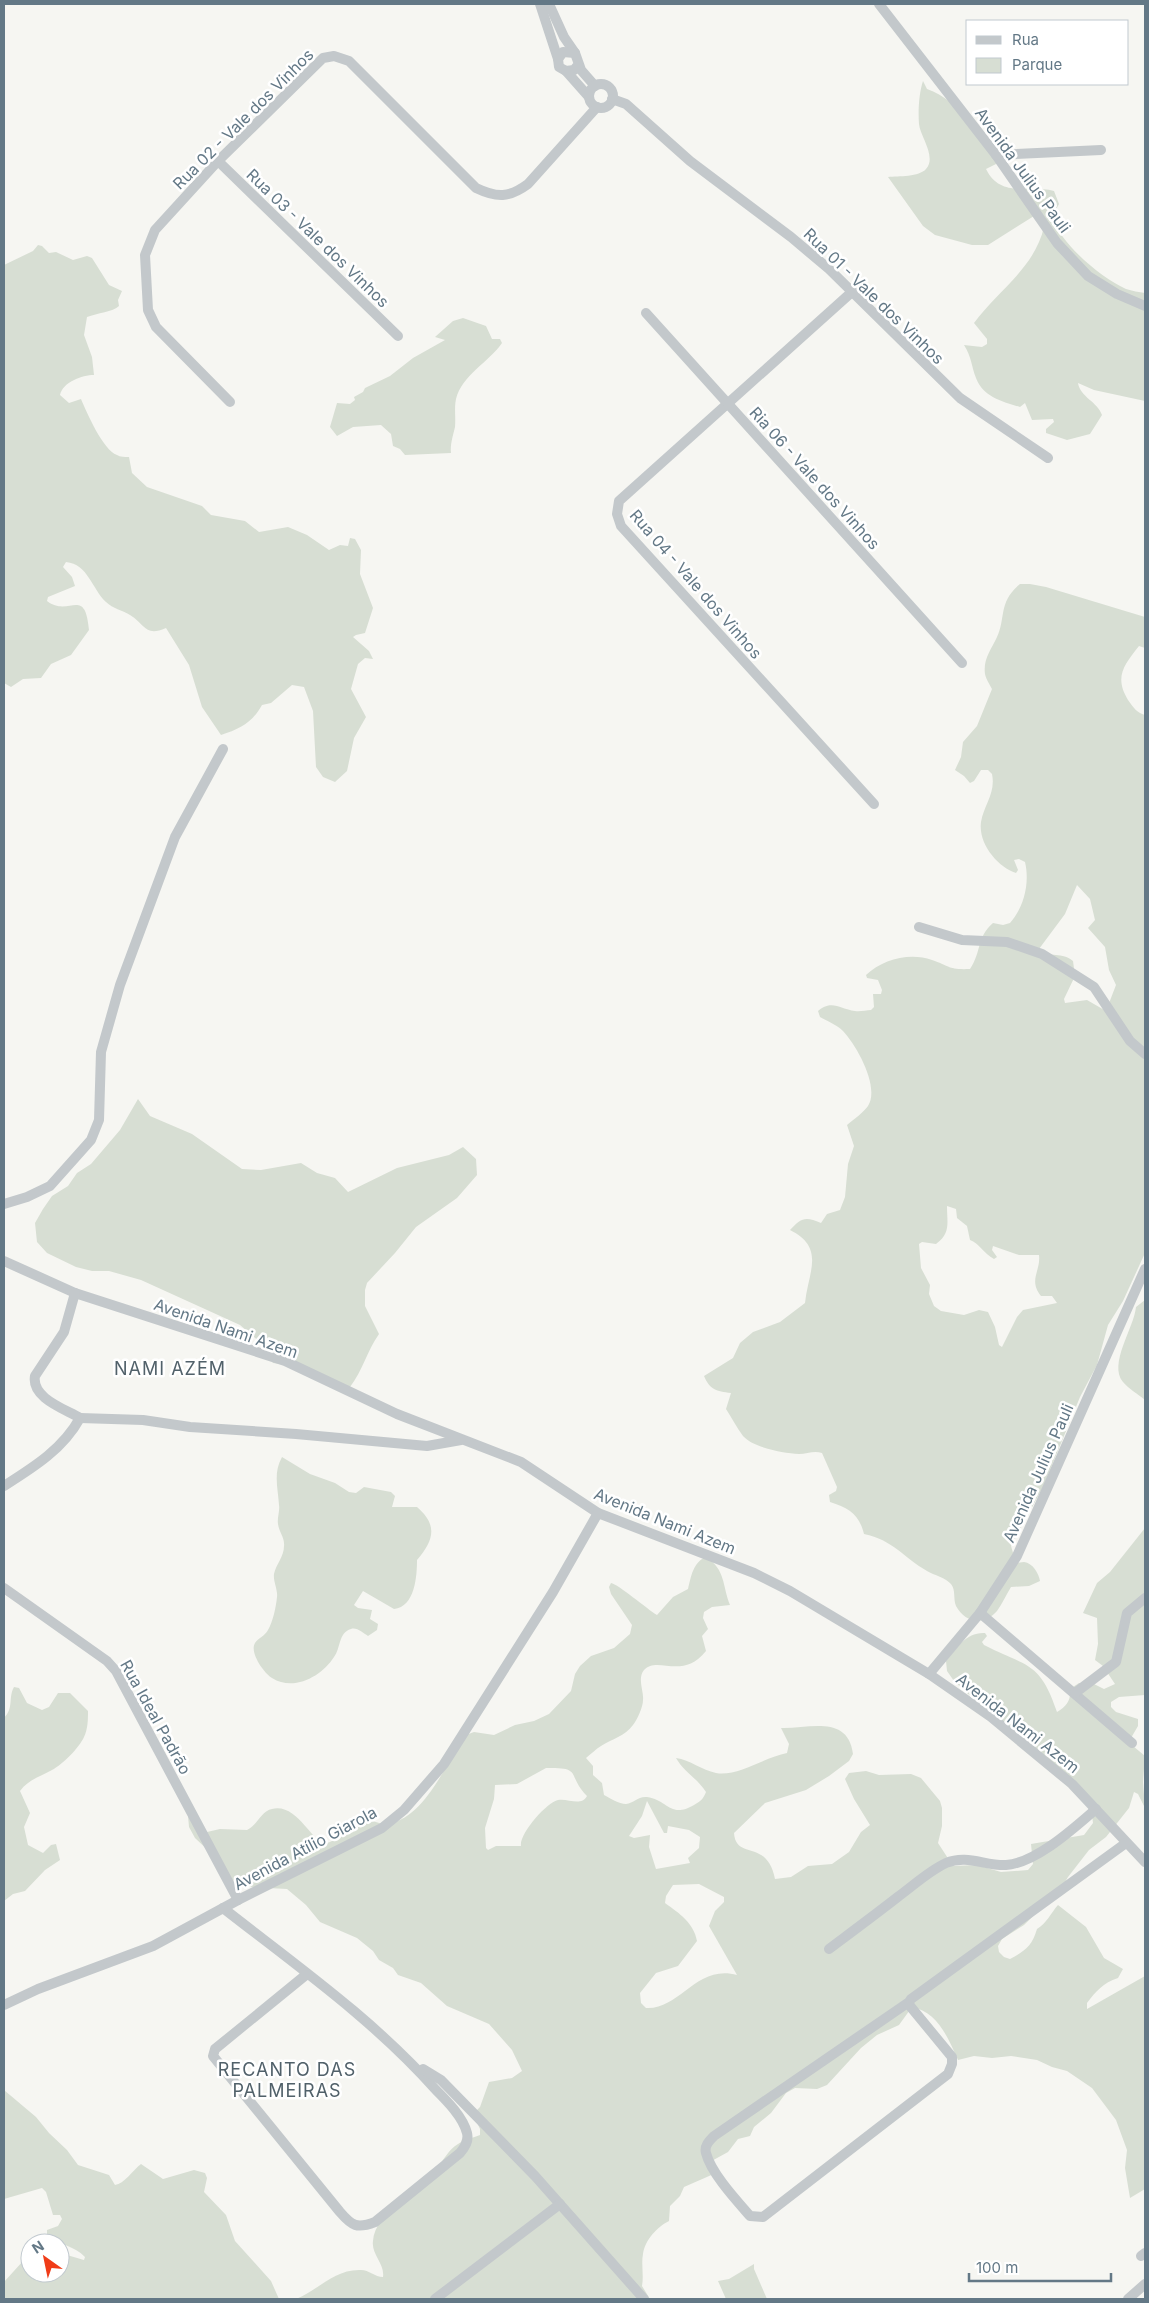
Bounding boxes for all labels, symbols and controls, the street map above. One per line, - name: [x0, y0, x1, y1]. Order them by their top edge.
- legend: [966, 20, 1129, 85]
- text: Rua: [1012, 30, 1039, 49]
- street label: Rua 02 - Vale dos Vinhos: [169, 45, 317, 193]
- text: Parque: [1012, 55, 1062, 74]
- street label: Avenida Julius Pauli: [971, 104, 1075, 236]
- street label: Rua 03 - Vale dos Vinhos: [242, 165, 394, 311]
- street label: Rua 01 - Vale dos Vinhos: [800, 224, 948, 368]
- street label: Ria 06 - Vale dos Vinhos: [746, 403, 884, 553]
- street label: Rua 04 - Vale dos Vinhos: [626, 505, 766, 663]
- street label: Avenida Nami Azem: [151, 1294, 301, 1362]
- district label: NAMI AZÉM: [114, 1357, 226, 1379]
- street label: Avenida Julius Pauli: [998, 1401, 1078, 1545]
- street label: Avenida Nami Azem: [591, 1483, 739, 1559]
- street label: Rua Ideal Padrão: [116, 1656, 196, 1778]
- street label: Avenida Nami Azem: [952, 1669, 1084, 1777]
- street label: Avenida Atílio Giarola: [230, 1802, 380, 1894]
- district label: RECANTO DAS PALMEIRAS: [218, 2059, 356, 2101]
- north arrow: [20, 2233, 70, 2283]
- text: N: [29, 2237, 47, 2257]
- scale bar: [969, 2250, 1112, 2282]
- text: 100 m: [976, 2258, 1018, 2277]

